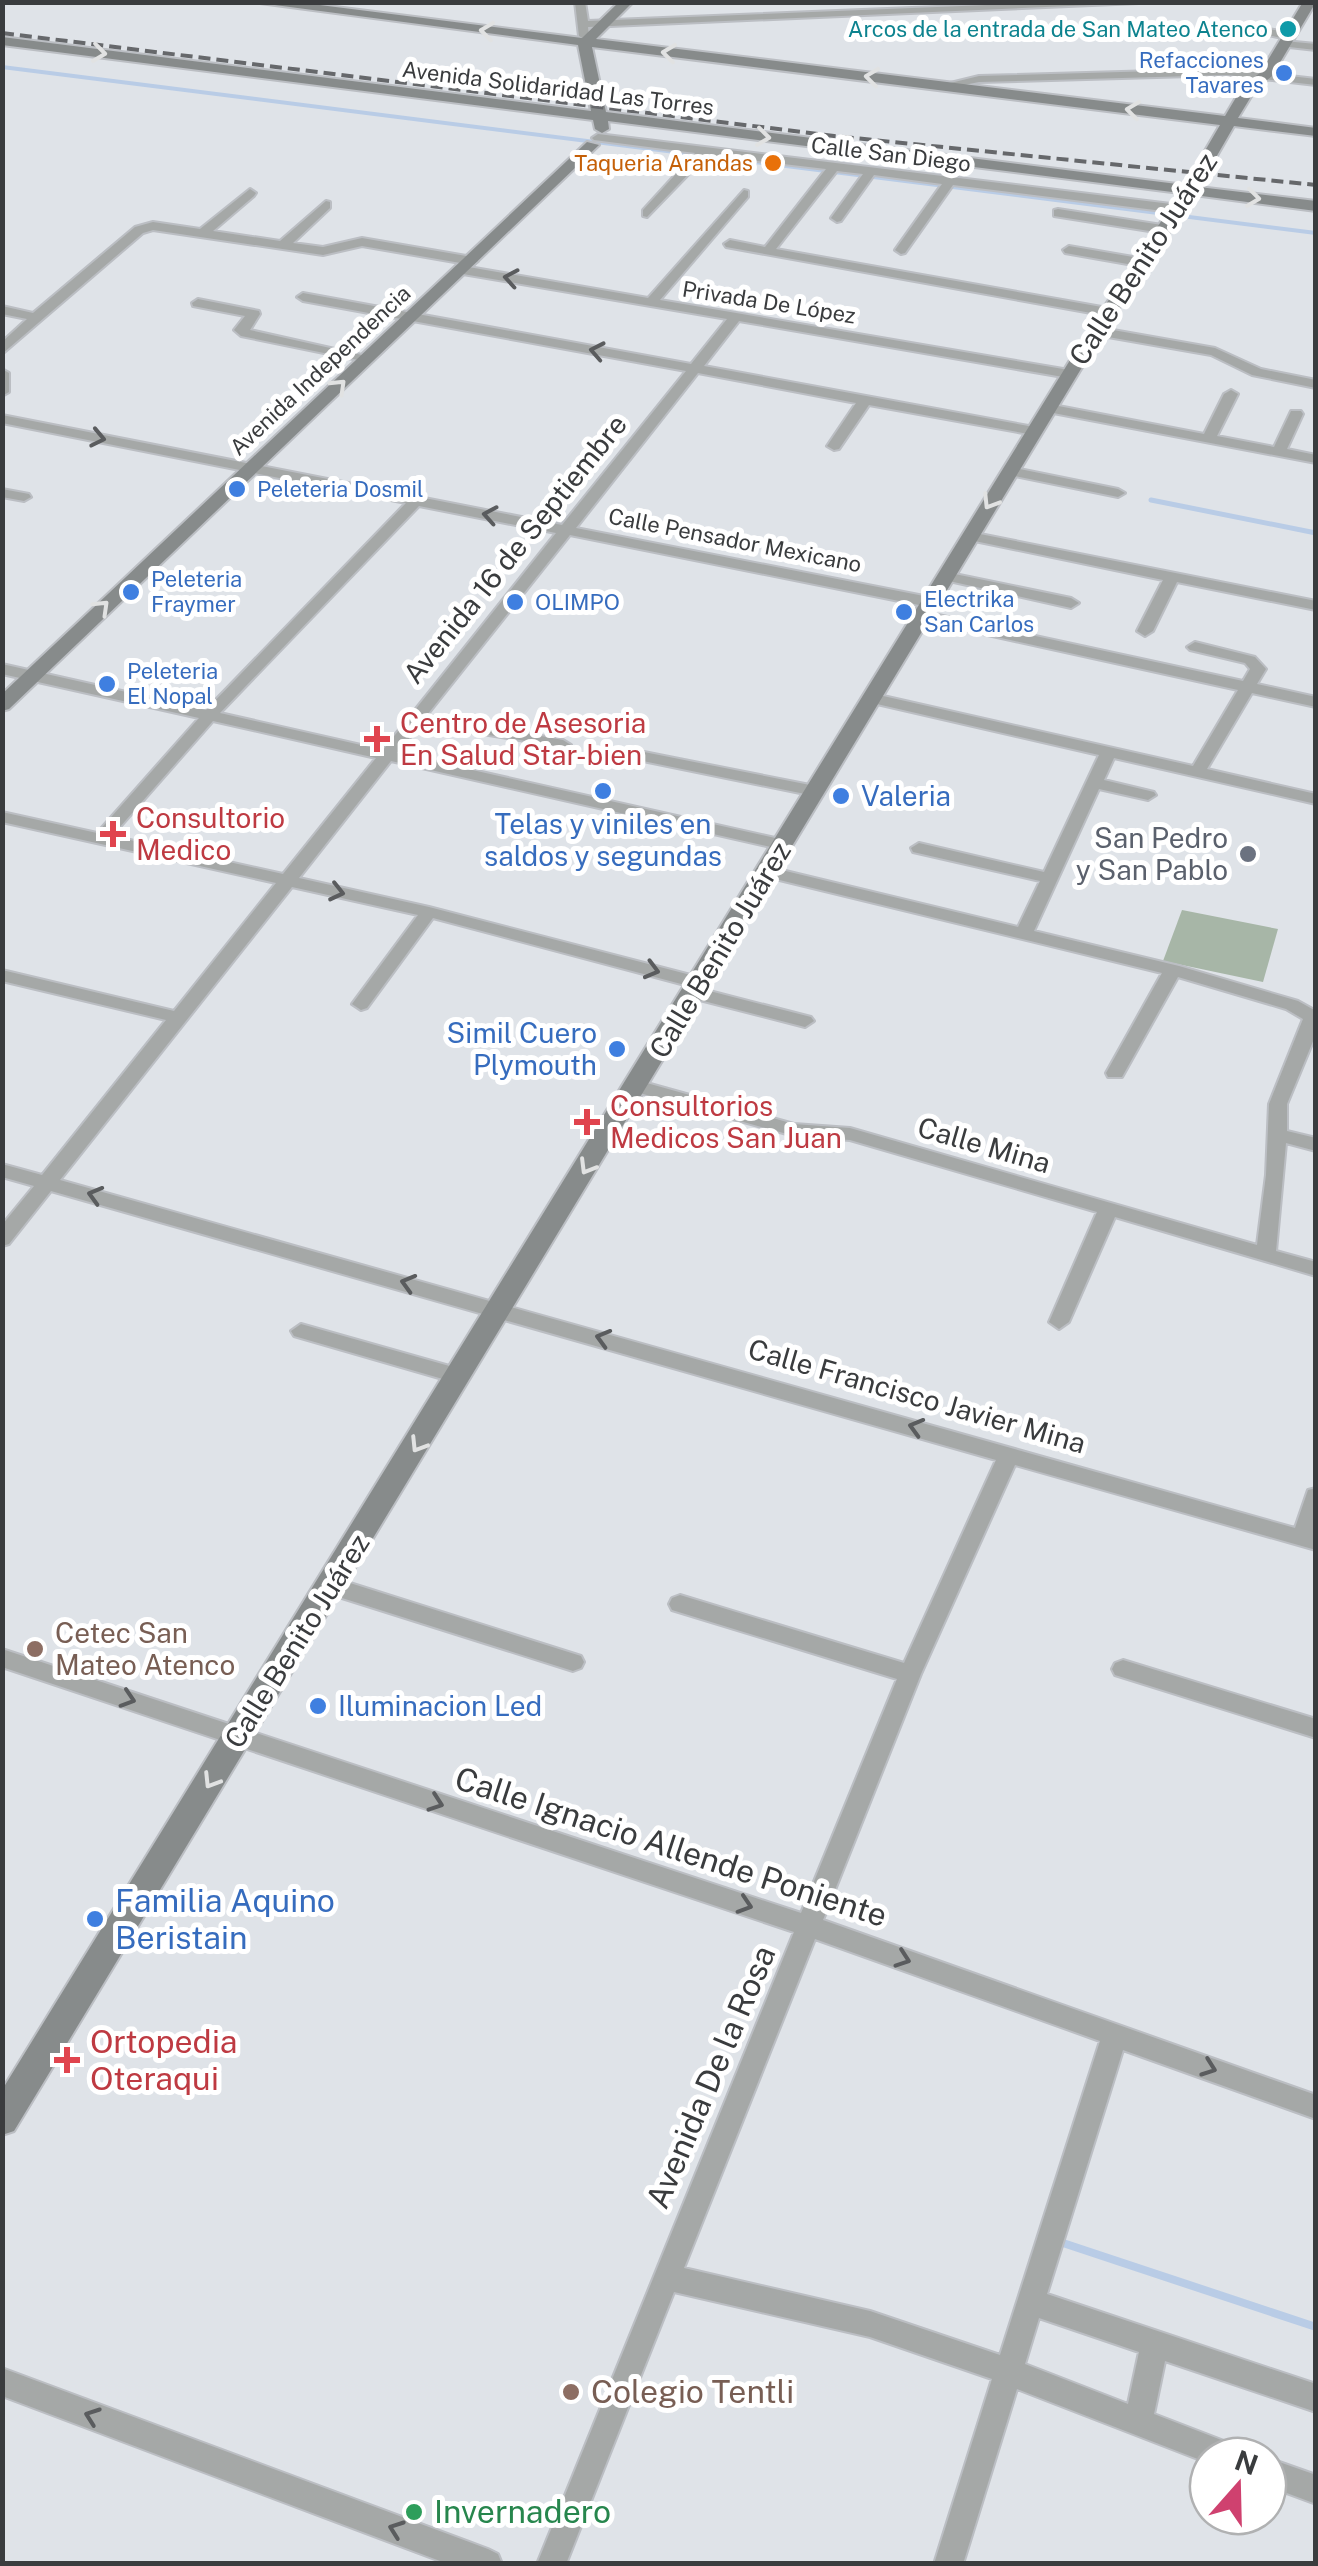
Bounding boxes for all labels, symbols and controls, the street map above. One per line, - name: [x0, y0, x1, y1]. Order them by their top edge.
- place label: Arcos de la entrada de San Mateo Atenco: [848, 16, 1268, 42]
- marker: Arcos de la entrada de San Mateo Atenco: [1277, 18, 1299, 40]
- one-way arrow: [479, 21, 495, 42]
- one-way arrow: [92, 42, 108, 63]
- one-way arrow: [660, 43, 676, 64]
- place label: Refacciones Tavares: [1139, 47, 1264, 98]
- street label: Avenida Solidaridad Las Torres: [401, 56, 715, 120]
- marker: Refacciones Tavares: [1273, 62, 1295, 84]
- one-way arrow: [864, 68, 881, 89]
- one-way arrow: [1125, 100, 1141, 121]
- one-way arrow: [754, 125, 771, 146]
- street label: Calle San Diego: [810, 131, 972, 177]
- street label: Calle Benito Juárez: [1062, 147, 1223, 371]
- place label: Taqueria Arandas: [574, 150, 753, 176]
- marker: Taqueria Arandas: [762, 152, 784, 174]
- one-way arrow: [1245, 187, 1261, 208]
- one-way arrow: [503, 268, 519, 289]
- street label: Privada De López: [680, 275, 858, 329]
- street label: Avenida Independencia: [225, 280, 415, 460]
- one-way arrow: [588, 341, 605, 362]
- one-way arrow: [328, 380, 346, 398]
- street label: Avenida 16 de Septiembre: [396, 408, 633, 690]
- one-way arrow: [89, 427, 106, 448]
- place label: Peleteria Dosmil: [257, 476, 424, 502]
- marker: Peleteria Dosmil: [226, 478, 248, 500]
- one-way arrow: [984, 491, 1003, 509]
- street label: Calle Pensador Mexicano: [606, 503, 864, 577]
- one-way arrow: [482, 505, 498, 526]
- place label: Peleteria Fraymer: [151, 566, 242, 617]
- marker: Peleteria Fraymer: [120, 581, 142, 603]
- place label: Electrika San Carlos: [924, 586, 1034, 637]
- place label: OLIMPO: [535, 589, 620, 615]
- marker: OLIMPO: [504, 591, 526, 613]
- one-way arrow: [90, 601, 108, 619]
- marker: Electrika San Carlos: [893, 601, 915, 623]
- place label: Peleteria El Nopal: [127, 658, 218, 709]
- marker: Peleteria El Nopal: [96, 673, 118, 695]
- place label: Centro de Asesoria En Salud Star-bien: [400, 706, 646, 771]
- marker: Centro de Asesoria En Salud Star-bien: [364, 726, 390, 752]
- place label: Valeria: [861, 779, 951, 812]
- marker: Telas y viniles en saldos y segundas: [592, 780, 614, 802]
- marker: Valeria: [830, 785, 852, 807]
- place label: Consultorio Medico: [136, 801, 285, 866]
- place label: Telas y viniles en saldos y segundas: [484, 807, 722, 872]
- marker: Consultorio Medico: [100, 821, 126, 847]
- place label: San Pedro y San Pablo: [1076, 821, 1228, 886]
- street label: Calle Benito Juárez: [642, 836, 797, 1064]
- marker: San Pedro y San Pablo: [1237, 843, 1259, 865]
- one-way arrow: [328, 880, 345, 901]
- one-way arrow: [643, 959, 660, 980]
- place label: Simil Cuero Plymouth: [447, 1016, 597, 1081]
- marker: Simil Cuero Plymouth: [606, 1038, 628, 1060]
- place label: Consultorios Medicos San Juan: [610, 1089, 842, 1154]
- marker: Consultorios Medicos San Juan: [574, 1109, 600, 1135]
- street label: Calle Mina: [914, 1110, 1054, 1179]
- one-way arrow: [580, 1156, 599, 1174]
- one-way arrow: [87, 1185, 104, 1206]
- one-way arrow: [399, 1273, 417, 1294]
- one-way arrow: [595, 1329, 612, 1350]
- street label: Calle Francisco Javier Mina: [745, 1332, 1090, 1460]
- one-way arrow: [908, 1417, 925, 1438]
- one-way arrow: [411, 1434, 430, 1452]
- street label: Calle Benito Juárez: [217, 1528, 376, 1754]
- place label: Cetec San Mateo Atenco: [55, 1616, 235, 1681]
- marker: Cetec San Mateo Atenco: [24, 1638, 46, 1660]
- one-way arrow: [119, 1688, 136, 1708]
- place label: Iluminacion Led: [338, 1689, 542, 1722]
- marker: Iluminacion Led: [307, 1695, 329, 1717]
- street label: Calle Ignacio Allende Poniente: [451, 1759, 892, 1934]
- one-way arrow: [204, 1770, 223, 1788]
- one-way arrow: [427, 1791, 444, 1812]
- place label: Familia Aquino Beristain: [115, 1882, 335, 1956]
- one-way arrow: [735, 1894, 752, 1914]
- marker: Familia Aquino Beristain: [84, 1908, 106, 1930]
- street label: Avenida De la Rosa: [638, 1940, 783, 2214]
- one-way arrow: [894, 1947, 911, 1968]
- place label: Ortopedia Oteraqui: [90, 2023, 238, 2097]
- marker: Ortopedia Oteraqui: [54, 2047, 80, 2073]
- one-way arrow: [1200, 2056, 1217, 2077]
- place label: Colegio Tentli: [591, 2373, 794, 2410]
- marker: Colegio Tentli: [560, 2381, 582, 2403]
- one-way arrow: [84, 2407, 101, 2428]
- north arrow: [1188, 2436, 1288, 2536]
- text: N: [1231, 2443, 1263, 2481]
- place label: Invernadero: [434, 2493, 611, 2530]
- marker: Invernadero: [403, 2501, 425, 2523]
- one-way arrow: [389, 2521, 406, 2541]

